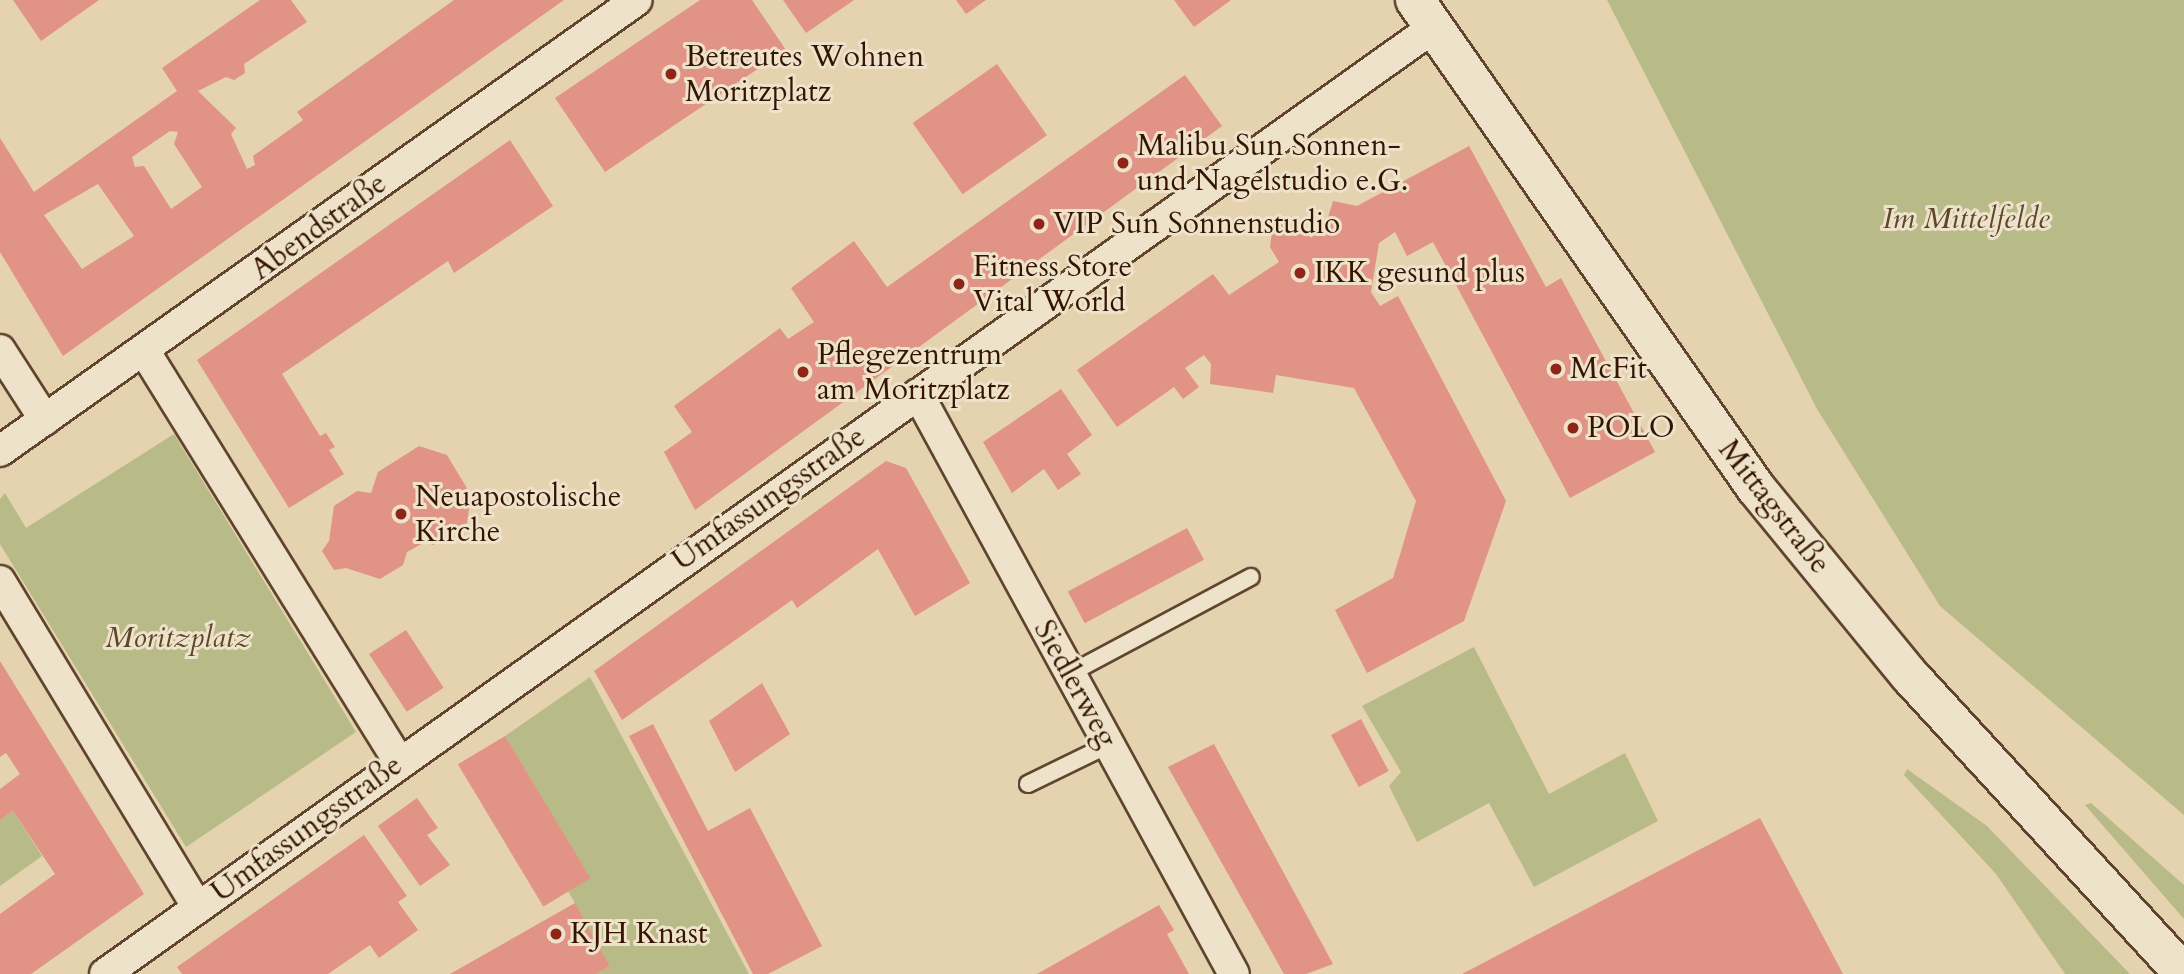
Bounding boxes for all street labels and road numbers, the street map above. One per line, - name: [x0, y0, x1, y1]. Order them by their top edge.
- street label: Abendstraße: [244, 166, 394, 288]
- street label: Umfassungsstraße: [666, 419, 872, 579]
- street label: Mittagstraße: [1710, 433, 1838, 581]
- street label: Siedlerweg: [1025, 614, 1125, 754]
- street label: Umfassungsstraße: [204, 748, 410, 910]

